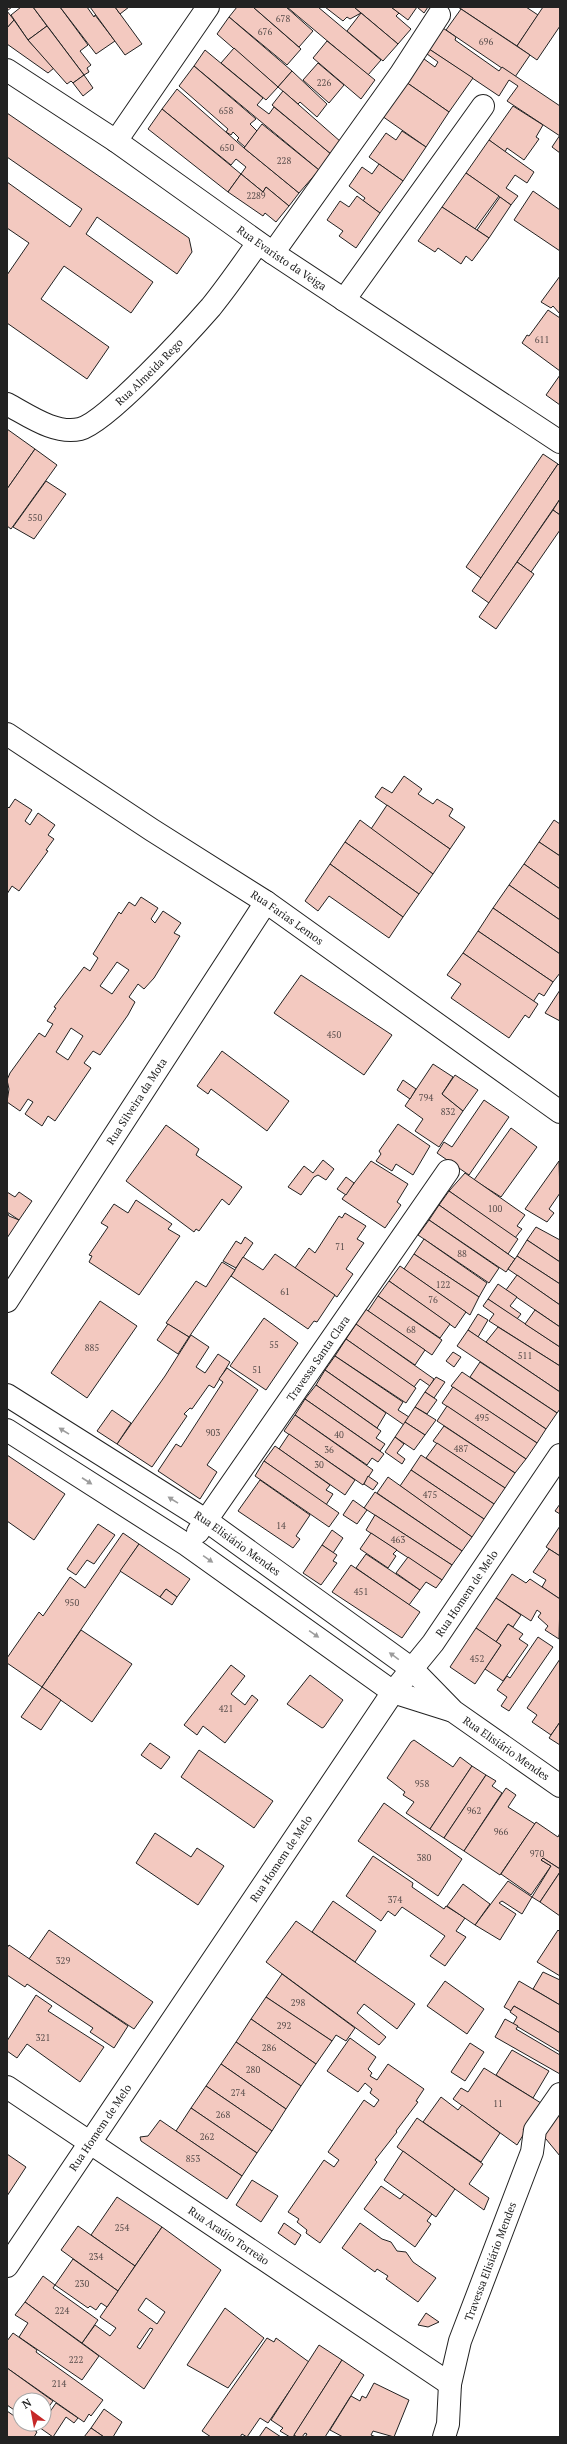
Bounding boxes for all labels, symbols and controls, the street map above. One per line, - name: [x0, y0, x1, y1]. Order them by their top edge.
- house number: 678: [276, 13, 290, 25]
- house number: 676: [258, 26, 272, 38]
- house number: 696: [479, 36, 493, 48]
- house number: 226: [317, 77, 331, 89]
- house number: 658: [219, 105, 233, 117]
- house number: 650: [220, 142, 234, 154]
- house number: 228: [277, 155, 291, 167]
- house number: 2289: [246, 190, 266, 202]
- street label: Rua Evaristo da Veiga: [234, 223, 330, 294]
- house number: 611: [535, 334, 549, 346]
- street label: Rua Almeida Rego: [112, 335, 186, 409]
- house number: 550: [28, 512, 42, 524]
- street label: Rua Farias Lemos: [248, 887, 326, 948]
- house number: 450: [327, 1029, 341, 1041]
- street label: Rua Silveira da Mota: [103, 1055, 170, 1147]
- house number: 794: [419, 1092, 433, 1104]
- house number: 832: [441, 1106, 455, 1118]
- house number: 100: [488, 1203, 502, 1215]
- house number: 71: [335, 1241, 345, 1253]
- house number: 88: [457, 1248, 467, 1260]
- house number: 122: [436, 1279, 450, 1291]
- house number: 61: [280, 1286, 290, 1298]
- house number: 76: [428, 1294, 438, 1306]
- street label: Travessa Santa Clara: [284, 1313, 353, 1404]
- house number: 68: [406, 1324, 416, 1336]
- house number: 55: [269, 1339, 279, 1351]
- house number: 885: [85, 1342, 99, 1354]
- house number: 511: [518, 1350, 532, 1362]
- house number: 51: [252, 1364, 262, 1376]
- house number: 495: [475, 1412, 489, 1424]
- one-way arrow: [58, 1427, 69, 1434]
- house number: 903: [206, 1427, 220, 1439]
- house number: 40: [334, 1429, 344, 1441]
- house number: 487: [454, 1443, 468, 1455]
- house number: 36: [324, 1444, 334, 1456]
- house number: 30: [314, 1459, 324, 1471]
- one-way arrow: [82, 1477, 92, 1485]
- house number: 475: [423, 1489, 437, 1501]
- one-way arrow: [168, 1496, 179, 1504]
- street label: Rua Elisiário Mendes: [192, 1508, 283, 1579]
- house number: 14: [276, 1520, 286, 1532]
- house number: 463: [391, 1534, 405, 1546]
- street label: Rua Homem de Melo: [432, 1547, 501, 1639]
- one-way arrow: [202, 1555, 213, 1564]
- house number: 451: [354, 1586, 368, 1598]
- house number: 950: [65, 1597, 79, 1609]
- one-way arrow: [309, 1630, 319, 1638]
- one-way arrow: [388, 1652, 399, 1660]
- house number: 452: [470, 1653, 484, 1665]
- house number: 421: [219, 1703, 233, 1715]
- street label: Rua Elisiário Mendes: [460, 1713, 553, 1784]
- house number: 958: [415, 1778, 429, 1790]
- house number: 962: [467, 1805, 481, 1817]
- street label: Rua Homem de Melo: [247, 1812, 315, 1905]
- house number: 966: [494, 1826, 508, 1838]
- house number: 970: [530, 1848, 544, 1860]
- house number: 380: [417, 1852, 431, 1864]
- house number: 374: [388, 1894, 402, 1906]
- house number: 329: [56, 1955, 70, 1967]
- house number: 298: [291, 1997, 305, 2009]
- house number: 292: [277, 2020, 291, 2032]
- house number: 321: [36, 2032, 50, 2044]
- house number: 286: [262, 2042, 276, 2054]
- house number: 280: [246, 2064, 260, 2076]
- street label: Rua Homem de Melo: [66, 2081, 134, 2174]
- house number: 274: [231, 2087, 245, 2099]
- house number: 11: [493, 2098, 503, 2110]
- house number: 268: [216, 2109, 230, 2121]
- house number: 262: [200, 2131, 214, 2143]
- house number: 853: [186, 2153, 200, 2165]
- street label: Travessa Elisiário Mendes: [461, 2200, 519, 2323]
- street label: Rua Araújo Torreão: [185, 2203, 272, 2268]
- house number: 254: [115, 2222, 129, 2234]
- house number: 234: [89, 2251, 103, 2263]
- house number: 230: [75, 2278, 89, 2290]
- house number: 224: [55, 2305, 69, 2317]
- house number: 222: [69, 2354, 83, 2366]
- house number: 214: [52, 2378, 66, 2390]
- north arrow: [12, 2392, 52, 2432]
- text: N: [19, 2395, 35, 2412]

